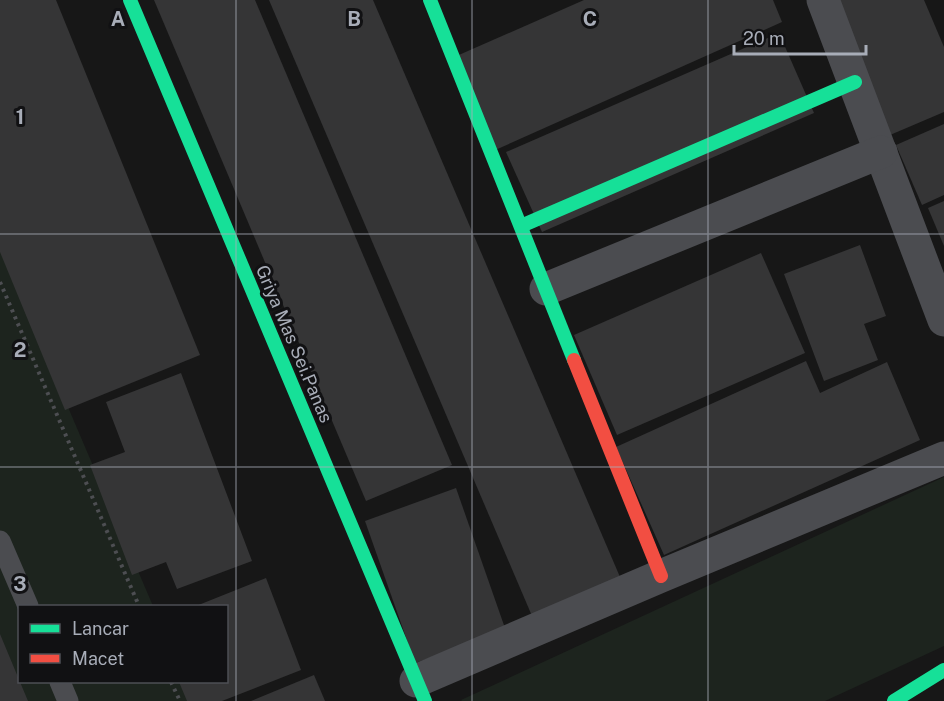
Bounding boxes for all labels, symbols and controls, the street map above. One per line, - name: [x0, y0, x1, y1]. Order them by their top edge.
- text: A: [111, 7, 125, 31]
- text: B: [347, 7, 361, 31]
- text: C: [583, 7, 597, 31]
- scale bar: [734, 18, 866, 56]
- text: 20 m: [743, 28, 785, 49]
- text: 1: [16, 105, 24, 129]
- street label: Griya Mas Sei.Panas: [252, 262, 337, 426]
- text: 2: [14, 338, 26, 362]
- text: 3: [13, 572, 27, 596]
- legend: [18, 605, 228, 683]
- text: Lancar: [72, 618, 129, 639]
- text: Macet: [72, 648, 124, 669]

